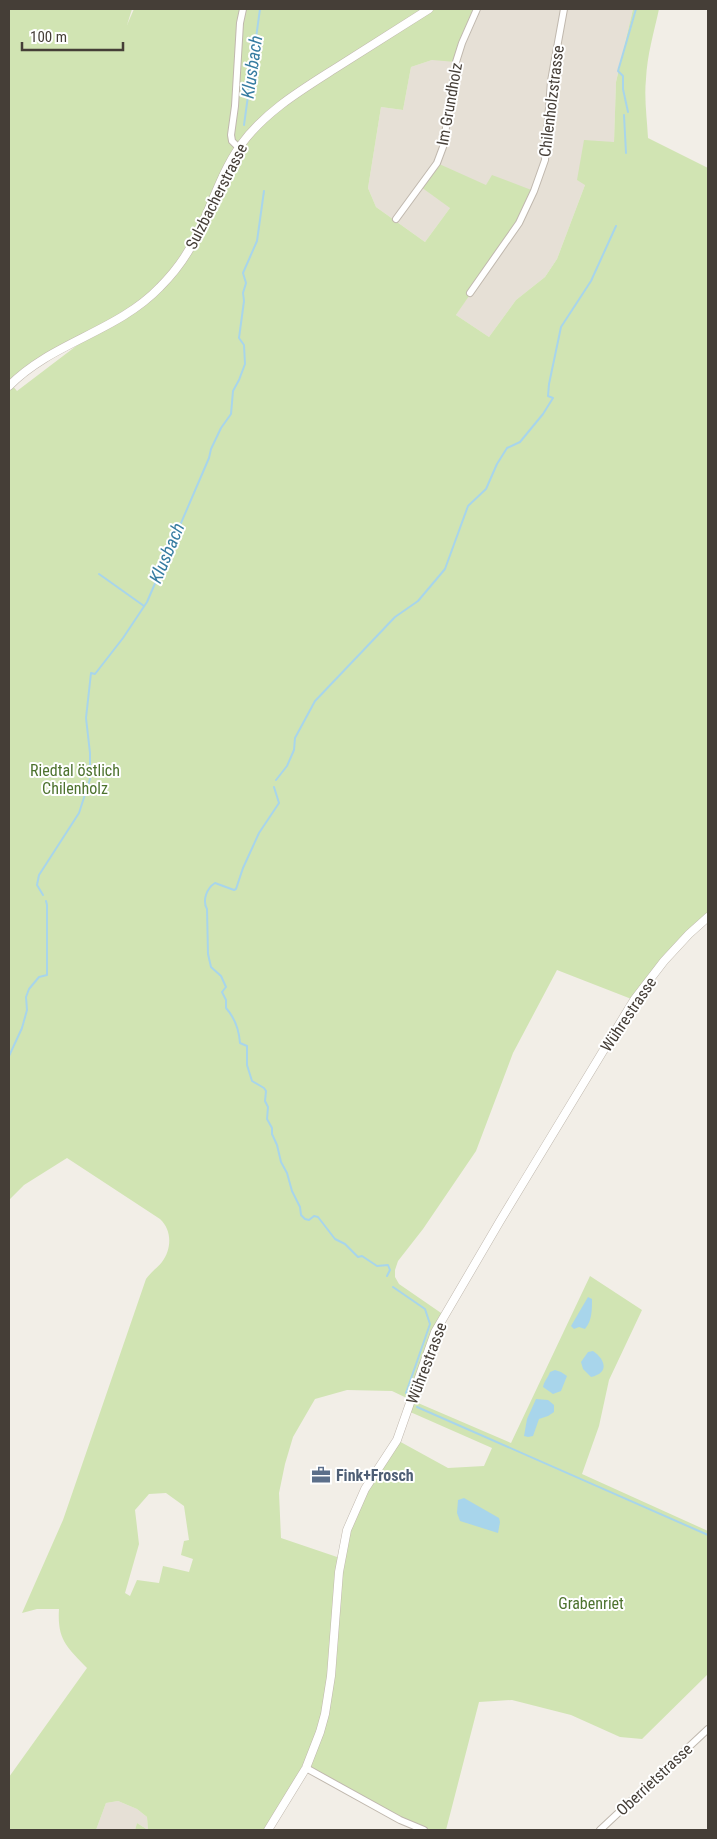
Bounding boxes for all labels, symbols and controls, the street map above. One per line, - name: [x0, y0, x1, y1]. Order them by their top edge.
- scale bar: [22, 20, 124, 52]
- text: 100 m: [30, 28, 67, 46]
- water label: Klusbach: [237, 34, 266, 100]
- street label: Chilenholzstrasse: [535, 44, 568, 158]
- street label: Im Grundholz: [433, 61, 466, 147]
- street label: Sulzbacherstrasse: [182, 140, 251, 252]
- water label: Klusbach: [144, 520, 189, 586]
- park label: Riedtal östlich Chilenholz: [30, 761, 120, 798]
- street label: Wührestrasse: [596, 973, 660, 1055]
- street label: Wührestrasse: [402, 1320, 451, 1407]
- office icon: Fink+Frosch: [310, 1464, 332, 1486]
- place label: Fink+Frosch: [336, 1466, 414, 1485]
- park label: Grabenriet: [558, 1594, 624, 1613]
- street label: Oberrietstrasse: [612, 1739, 696, 1819]

